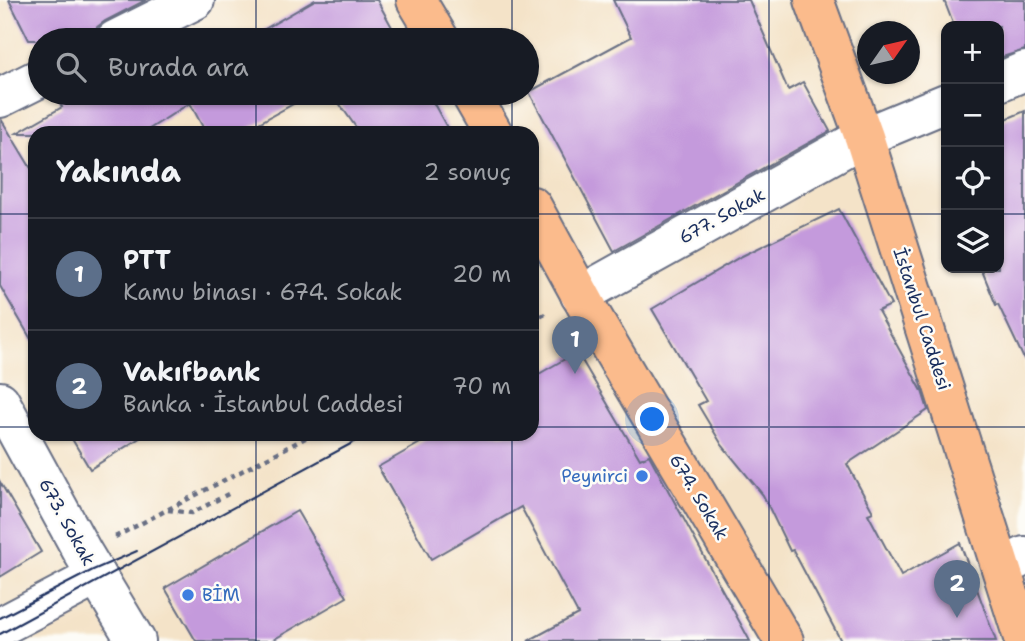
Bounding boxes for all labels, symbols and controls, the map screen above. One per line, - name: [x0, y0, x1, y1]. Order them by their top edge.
- north arrow: [857, 21, 920, 84]
- map controls: [941, 21, 1004, 273]
- button: +: [941, 21, 1004, 84]
- search box: [28, 28, 539, 105]
- icon: search: [52, 48, 90, 86]
- text: Burada ara: [108, 49, 249, 84]
- button: −: [941, 84, 1004, 147]
- button: locate: [941, 147, 1004, 210]
- text: Yakında: [56, 151, 181, 192]
- text: 2 sonuç: [424, 157, 511, 187]
- street label: 677. Sokak: [675, 182, 769, 250]
- button: layers: [941, 210, 1004, 273]
- text: PTT: [123, 242, 171, 277]
- street label: İstanbul Caddesi: [888, 245, 956, 393]
- text: 1: [74, 259, 84, 289]
- text: 20 m: [452, 259, 511, 289]
- text: Kamu binası · 674. Sokak: [123, 277, 403, 307]
- pin: 1: [552, 316, 598, 374]
- text: Vakıfbank: [123, 354, 261, 389]
- text: 2: [71, 371, 87, 401]
- text: 70 m: [452, 371, 511, 401]
- text: Banka · İstanbul Caddesi: [123, 389, 403, 419]
- your location: [635, 402, 669, 436]
- street label: 674. Sokak: [664, 450, 734, 544]
- place label: Peynirci: [561, 464, 628, 488]
- marker: Peynirci: [634, 468, 650, 484]
- street label: 673. Sokak: [33, 474, 101, 570]
- pin: 2: [934, 560, 980, 618]
- place label: BİM: [202, 583, 240, 607]
- marker: BİM: [180, 587, 196, 603]

